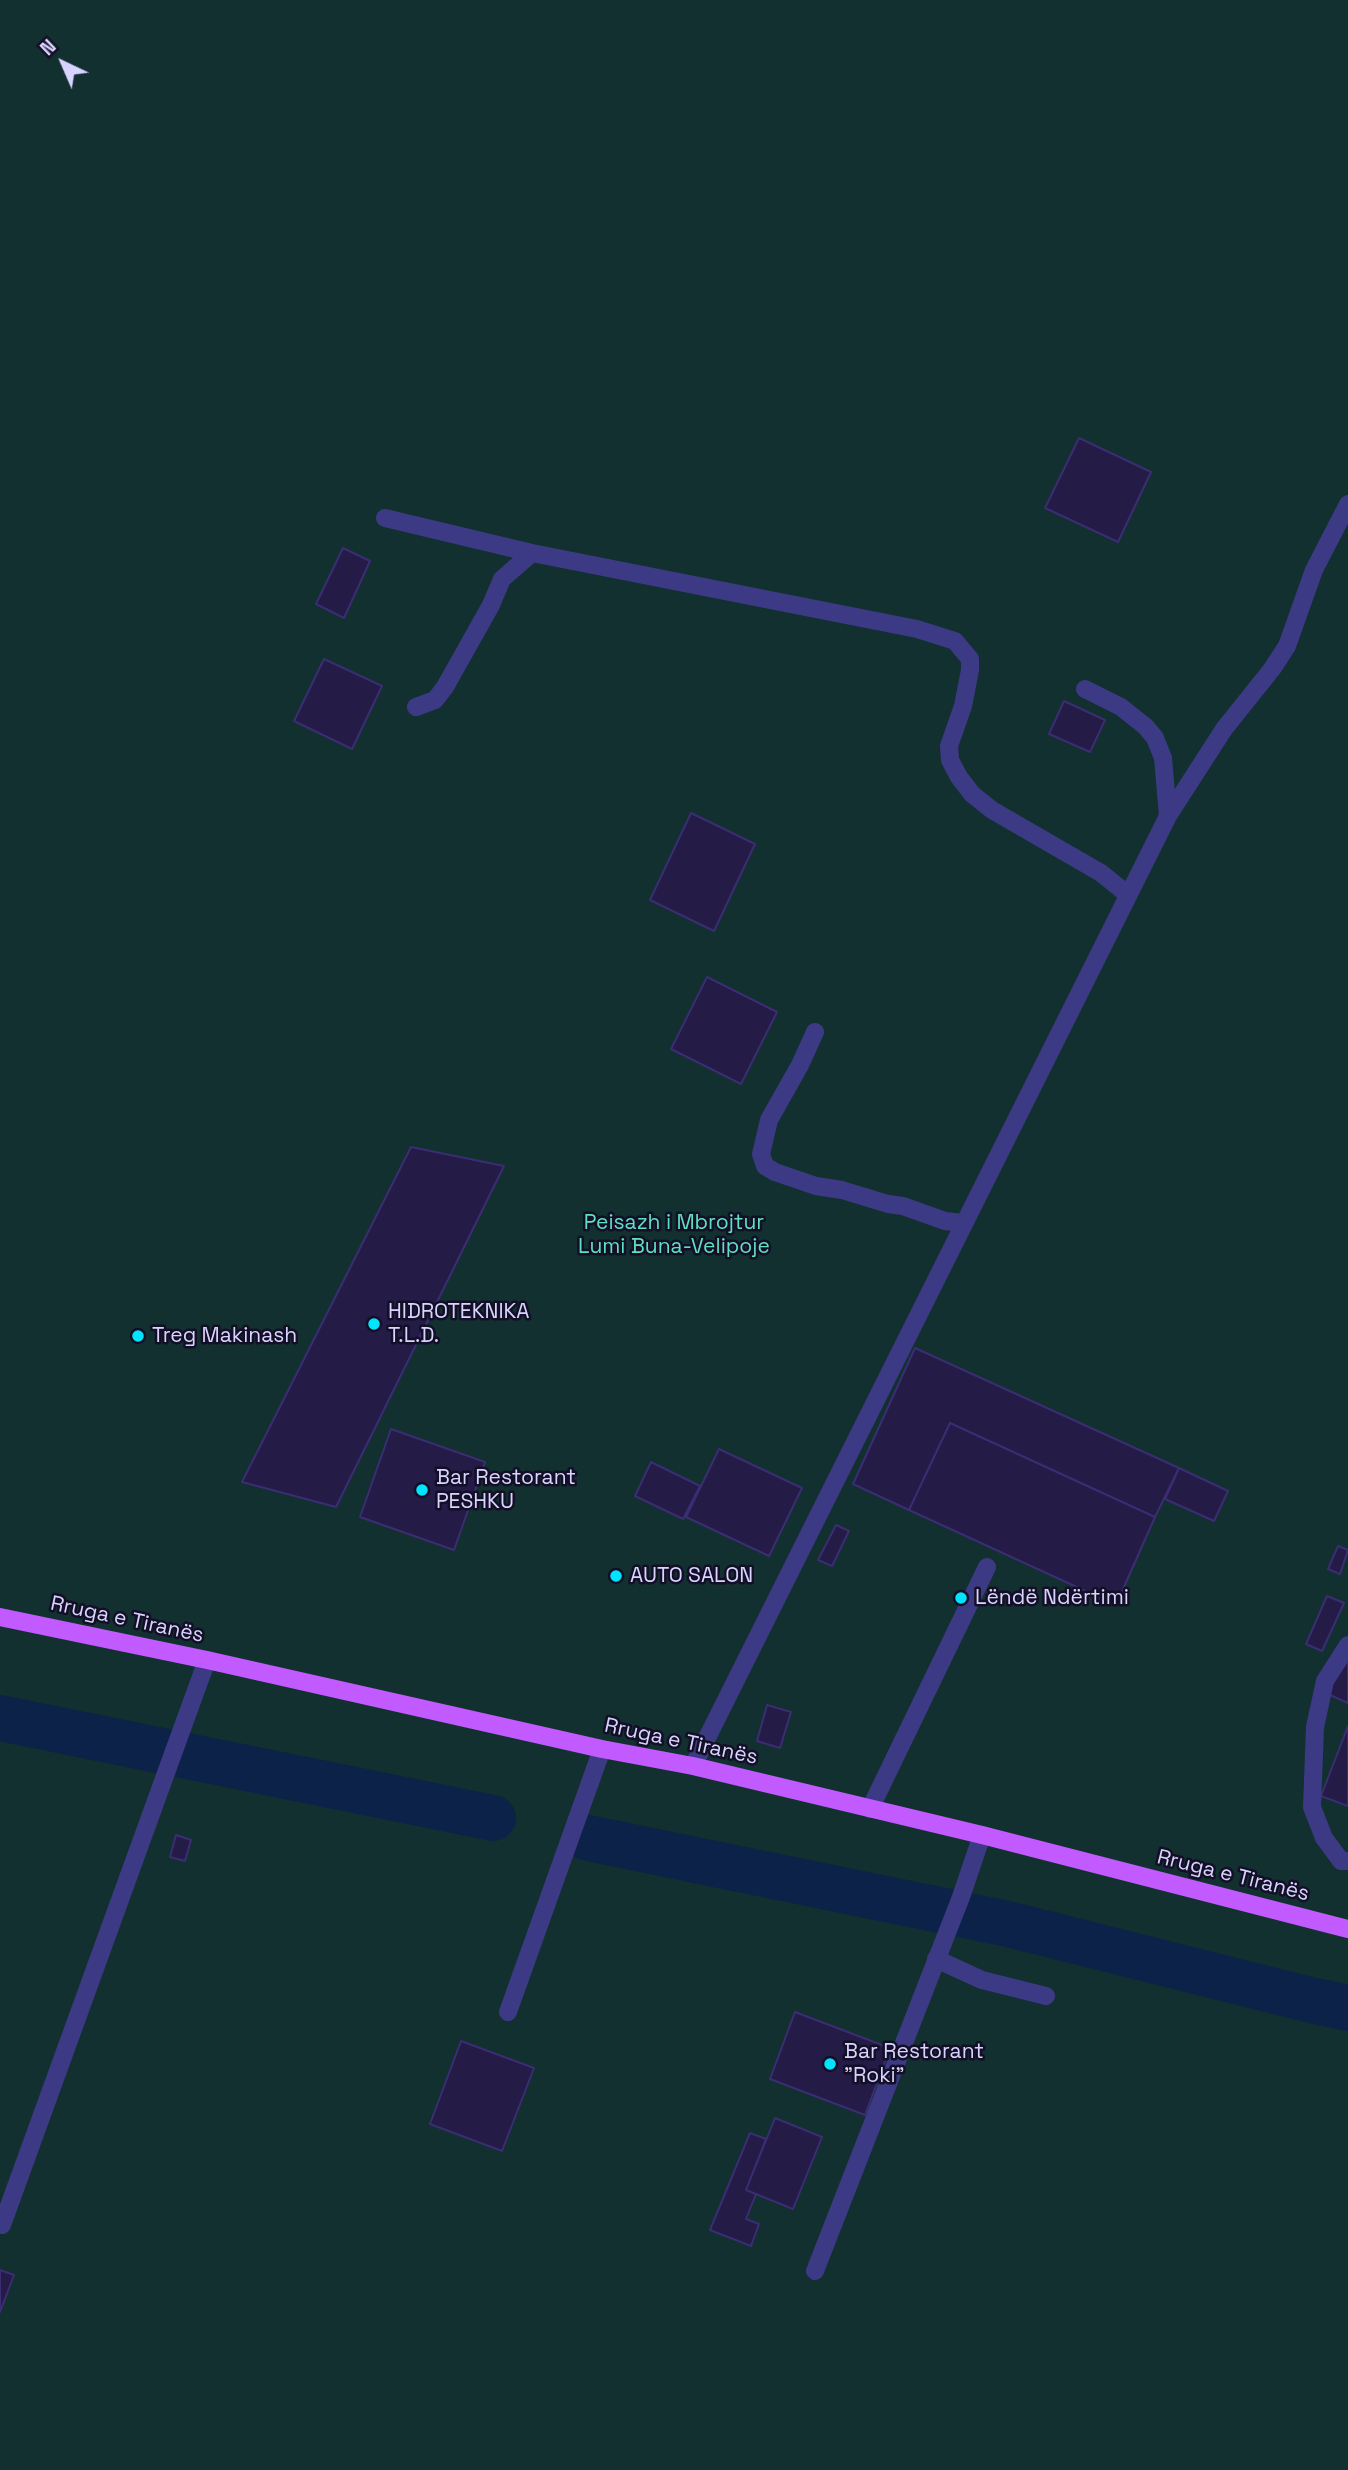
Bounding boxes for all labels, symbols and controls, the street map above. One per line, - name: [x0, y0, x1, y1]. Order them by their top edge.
- north arrow: [28, 28, 98, 98]
- text: N: [35, 34, 61, 61]
- park label: Peisazh i Mbrojtur Lumi Buna-Velipoje: [578, 1210, 770, 1260]
- place label: HIDROTEKNIKA T.L.D.: [388, 1299, 530, 1349]
- marker: HIDROTEKNIKA T.L.D.: [366, 1316, 382, 1332]
- place label: Treg Makinash: [152, 1323, 297, 1349]
- marker: Treg Makinash: [130, 1328, 146, 1344]
- place label: Bar Restorant PESHKU: [436, 1465, 576, 1515]
- marker: Bar Restorant PESHKU: [414, 1482, 430, 1498]
- place label: AUTO SALON: [630, 1563, 753, 1589]
- marker: AUTO SALON: [608, 1568, 624, 1584]
- place label: Lëndë Ndërtimi: [975, 1585, 1129, 1611]
- marker: Lëndë Ndërtimi: [953, 1590, 969, 1606]
- street label: Rruga e Tiranës: [48, 1591, 206, 1649]
- street label: Rruga e Tiranës: [602, 1713, 760, 1771]
- street label: Rruga e Tiranës: [1154, 1845, 1312, 1907]
- place label: Bar Restorant "Roki": [844, 2039, 984, 2089]
- marker: Bar Restorant "Roki": [822, 2056, 838, 2072]

